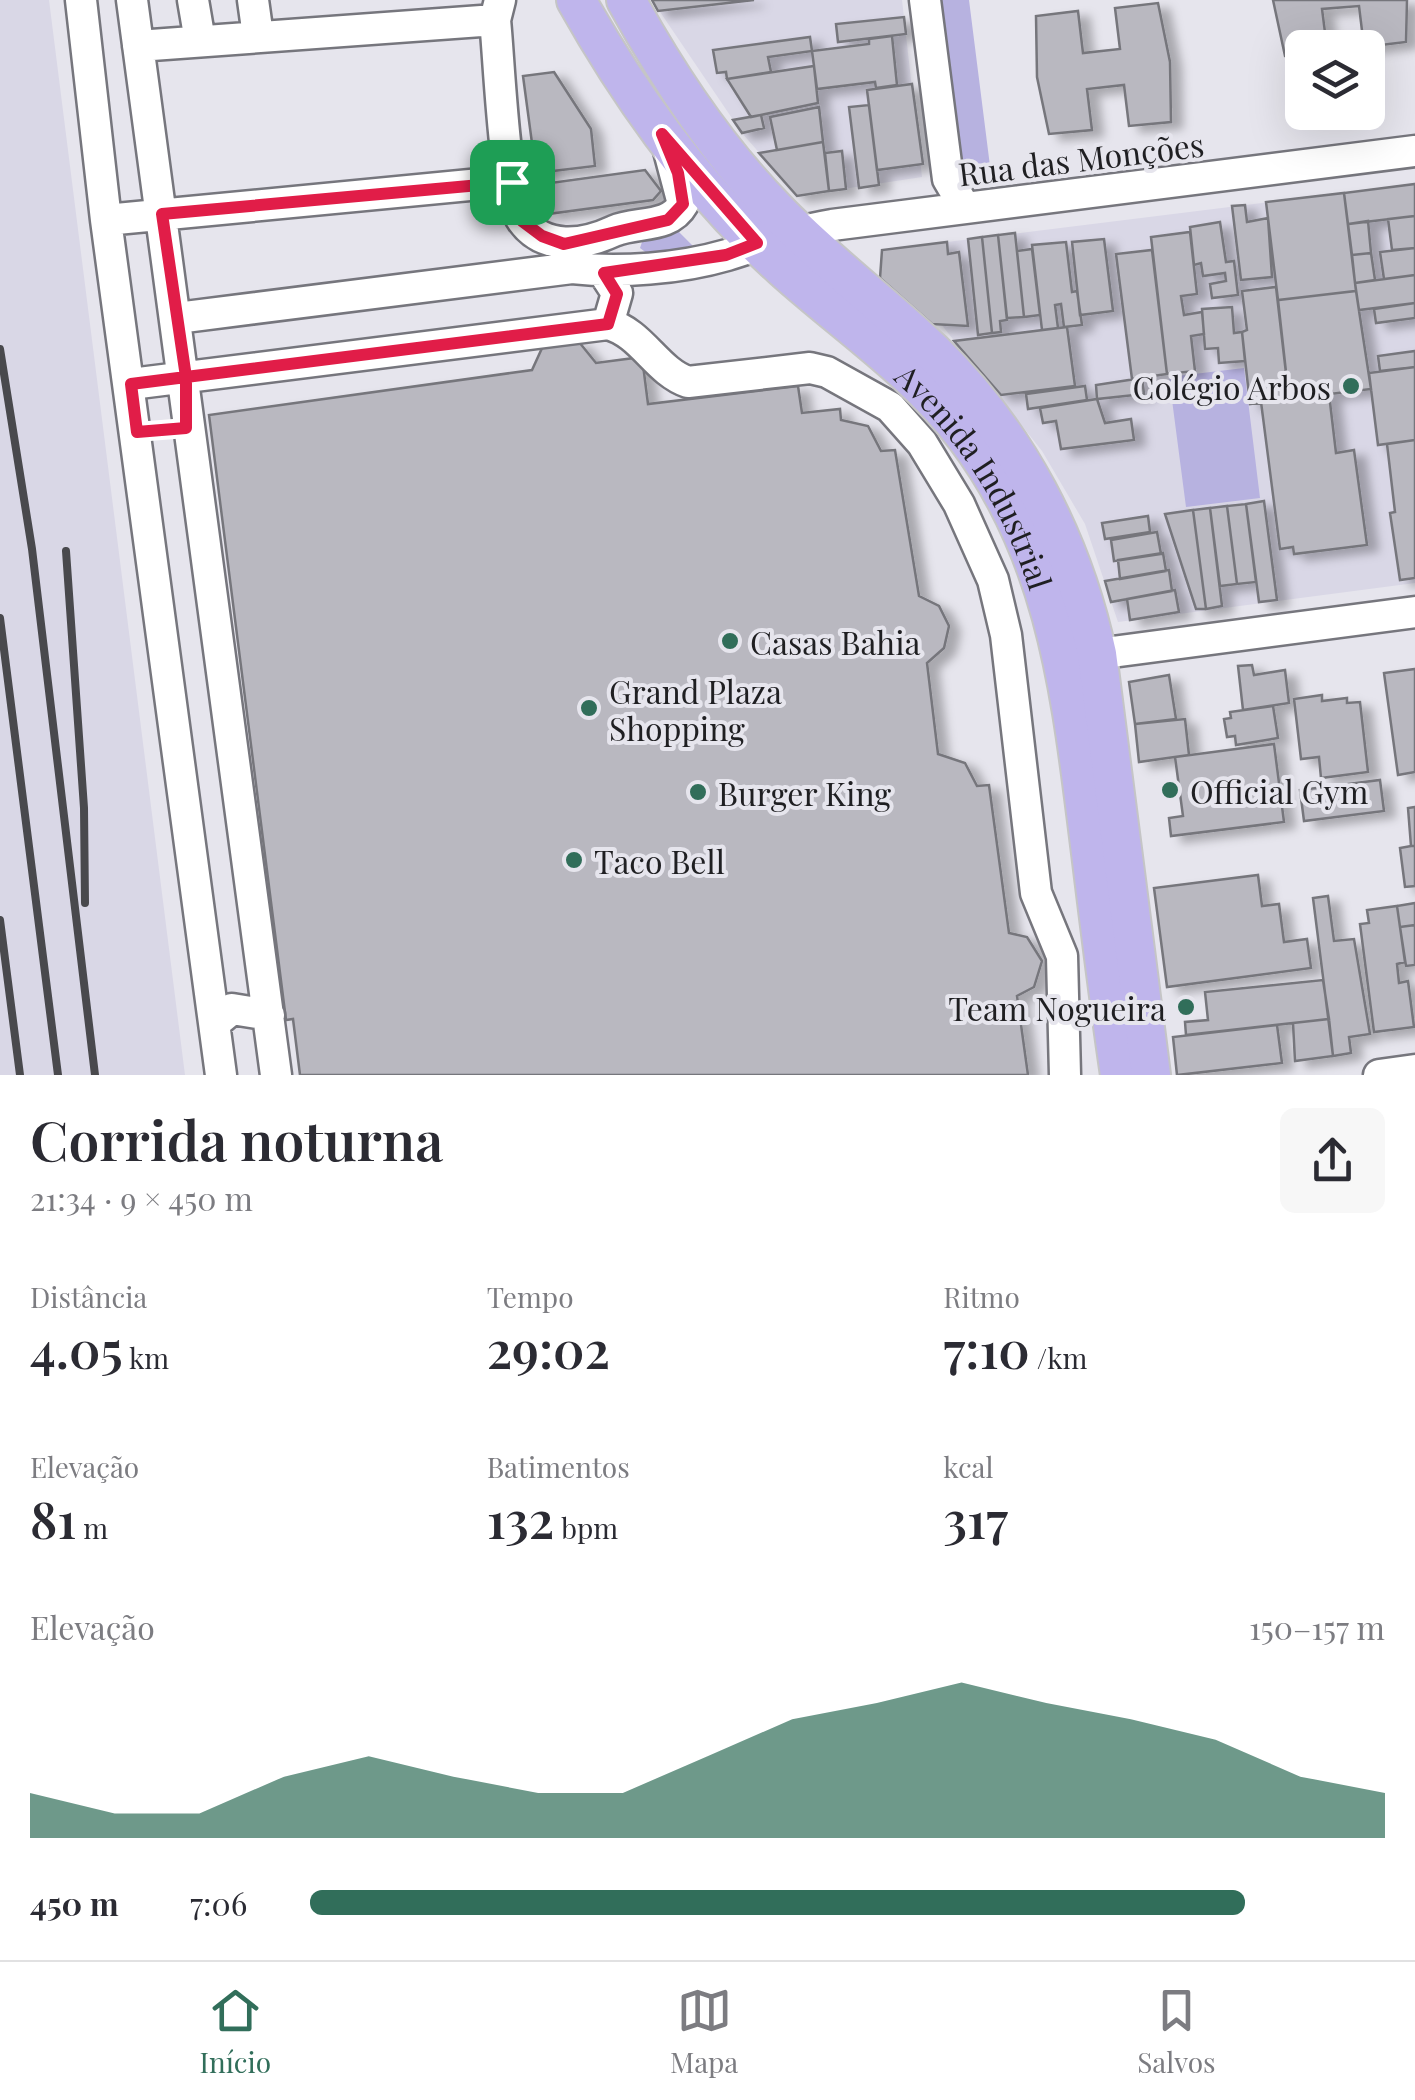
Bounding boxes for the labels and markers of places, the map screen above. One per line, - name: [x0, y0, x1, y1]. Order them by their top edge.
- pin: [470, 140, 555, 225]
- place label: Colégio Arbos: [1132, 365, 1331, 408]
- marker: Colégio Arbos: [1340, 375, 1362, 397]
- place label: Casas Bahia: [750, 620, 921, 663]
- marker: Casas Bahia: [719, 630, 741, 652]
- place label: Grand Plaza Shopping: [609, 669, 782, 749]
- marker: Grand Plaza Shopping: [578, 697, 600, 719]
- place label: Official Gym: [1190, 769, 1368, 812]
- place label: Burger King: [718, 771, 891, 814]
- marker: Official Gym: [1159, 779, 1181, 801]
- marker: Burger King: [687, 781, 709, 803]
- place label: Taco Bell: [594, 839, 725, 882]
- marker: Taco Bell: [563, 849, 585, 871]
- place label: Team Nogueira: [948, 986, 1166, 1029]
- marker: Team Nogueira: [1175, 996, 1197, 1018]

